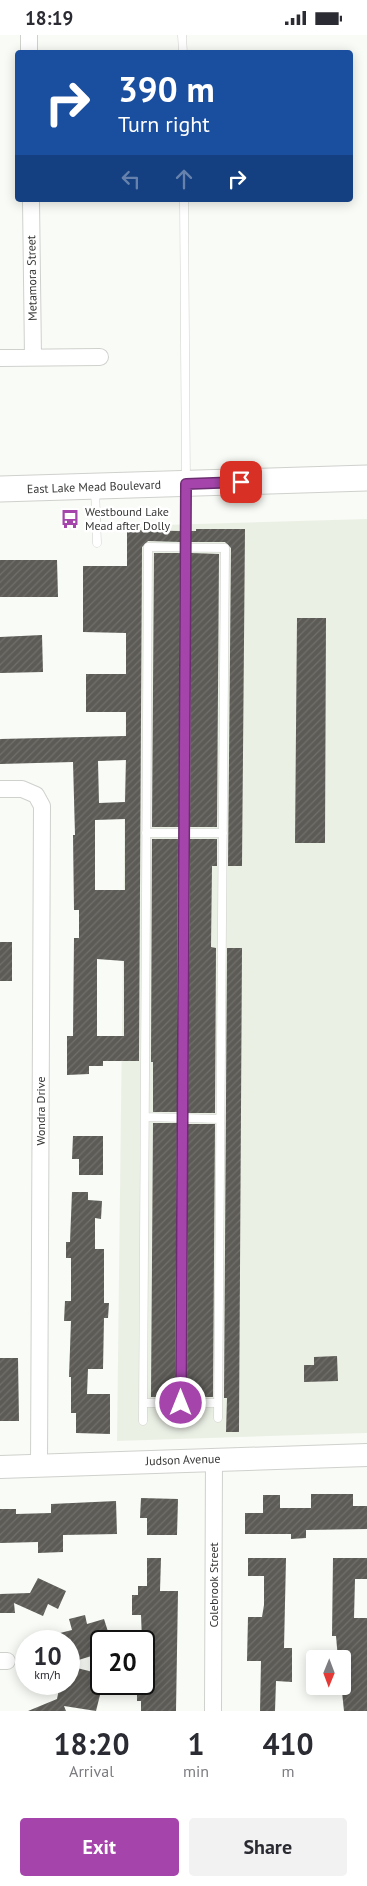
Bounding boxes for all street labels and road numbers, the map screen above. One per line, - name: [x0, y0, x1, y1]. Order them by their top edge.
- street label: Metamora Street: [23, 235, 40, 321]
- street label: East Lake Mead Boulevard: [27, 477, 161, 496]
- street label: Wondra Drive: [33, 1076, 48, 1146]
- street label: Judson Avenue: [144, 1451, 221, 1468]
- street label: Colebrook Street: [206, 1542, 221, 1628]

